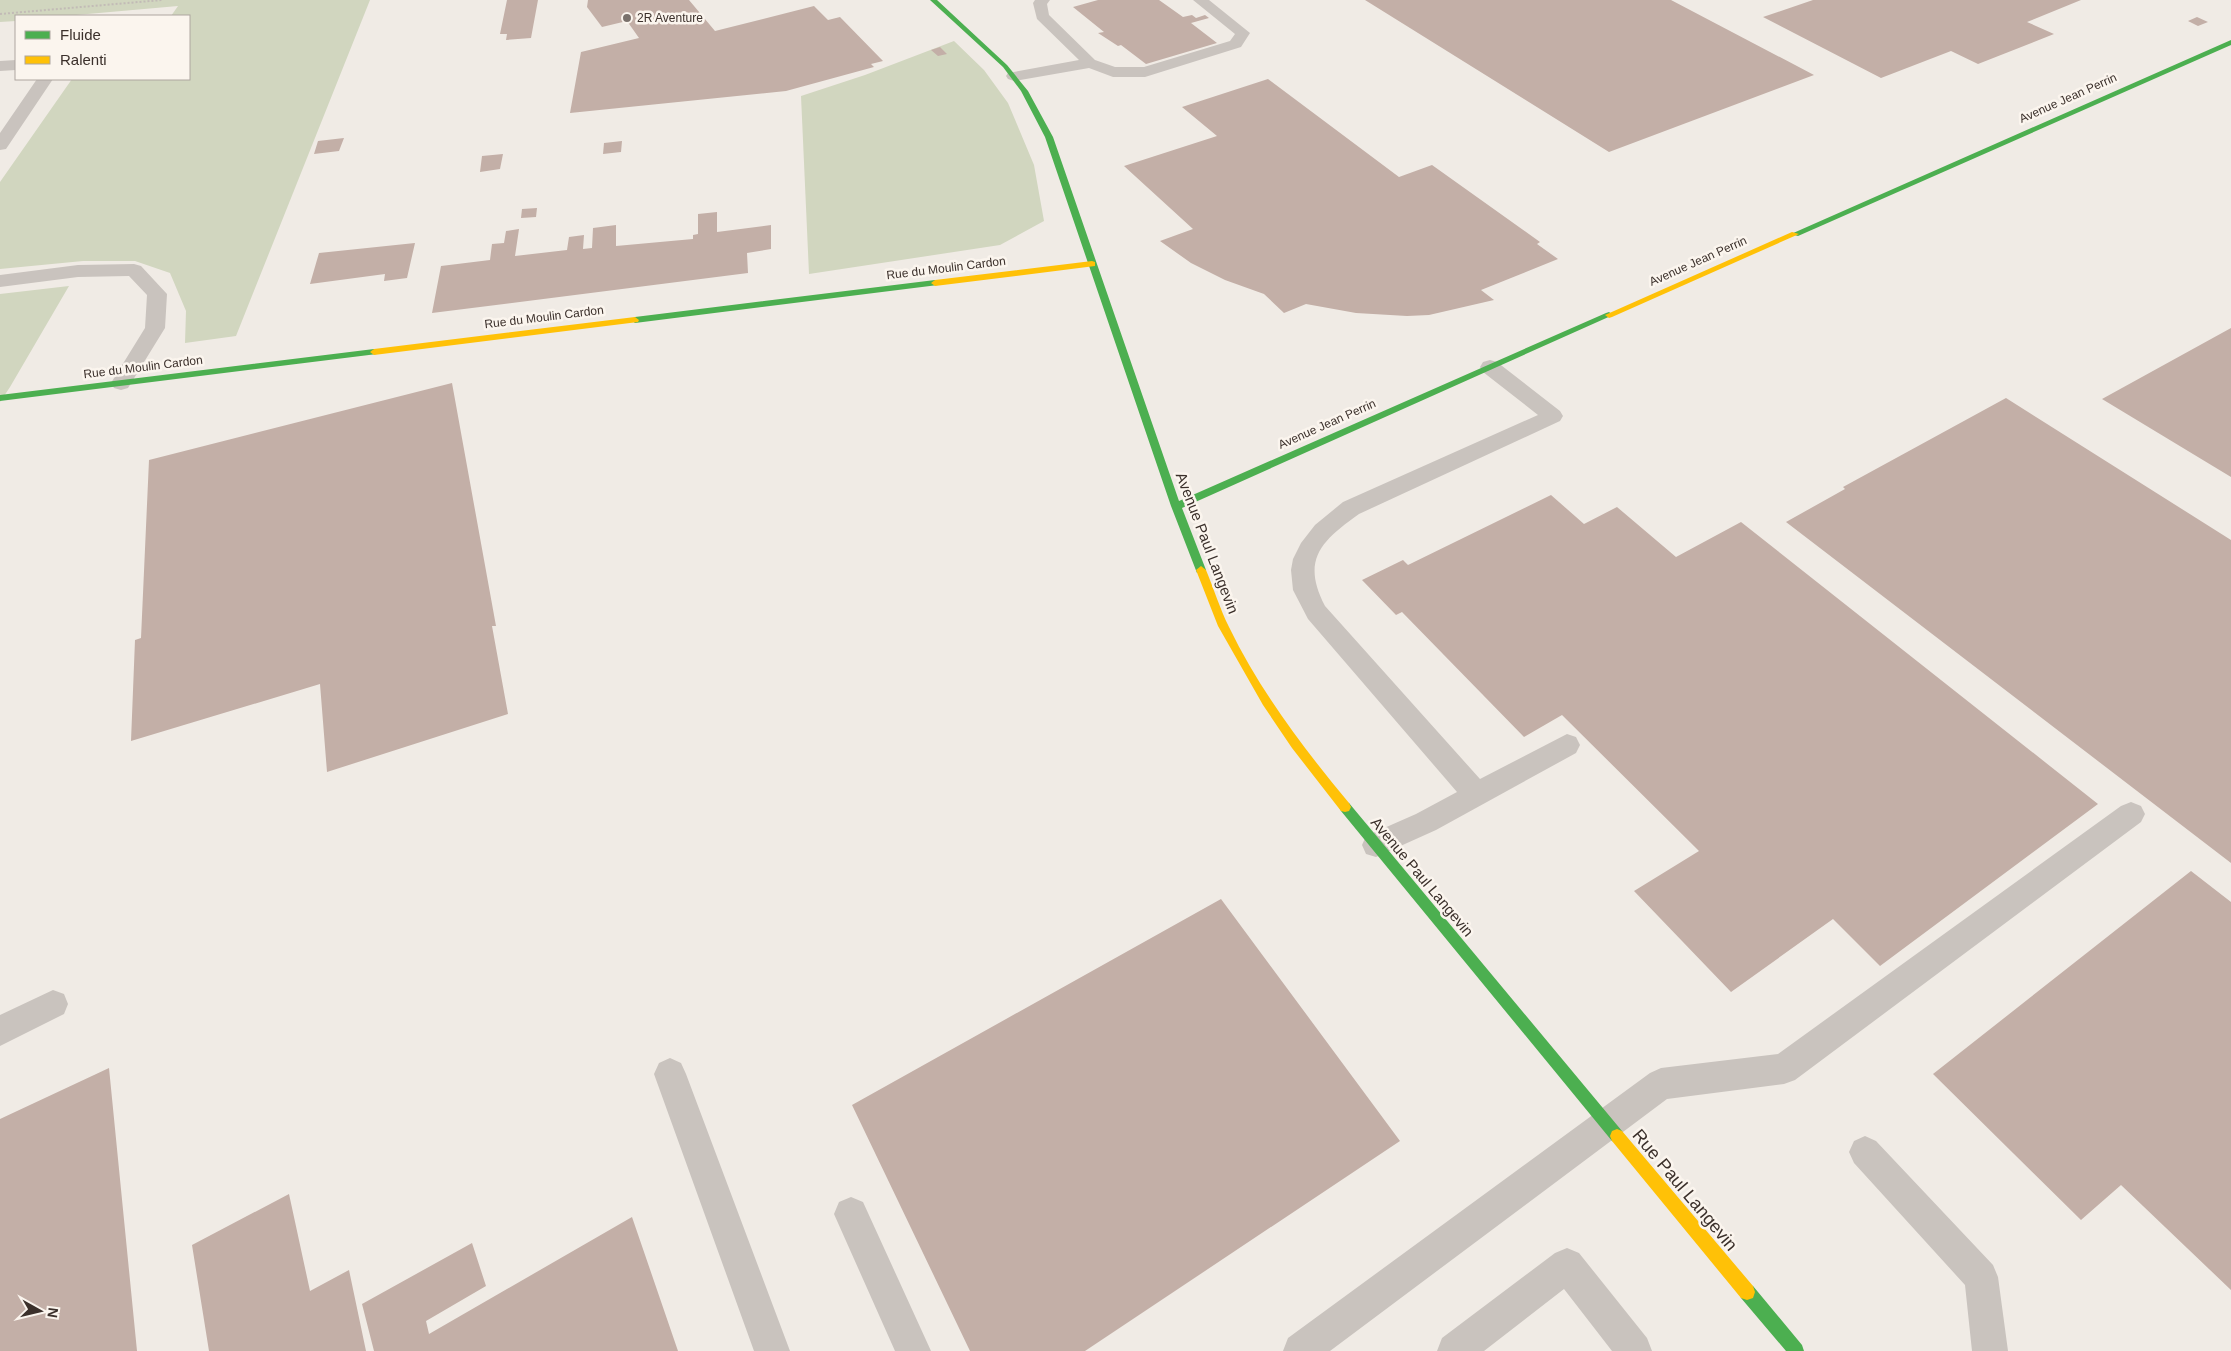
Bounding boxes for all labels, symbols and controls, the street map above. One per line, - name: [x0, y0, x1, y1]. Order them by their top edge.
- place label: 2R Aventure: [637, 11, 703, 25]
- marker: 2R Aventure: [621, 12, 633, 24]
- legend: [15, 15, 190, 80]
- text: Fluide: [60, 26, 101, 43]
- text: Ralenti: [60, 51, 107, 68]
- street label: Avenue Jean Perrin: [2017, 70, 2119, 126]
- street label: Avenue Jean Perrin: [1647, 233, 1749, 289]
- street label: Rue du Moulin Cardon: [886, 254, 1006, 282]
- street label: Rue du Moulin Cardon: [484, 303, 604, 331]
- street label: Rue du Moulin Cardon: [83, 353, 203, 381]
- street label: Avenue Jean Perrin: [1276, 396, 1378, 452]
- street label: Avenue Paul Langevin: [1173, 470, 1242, 616]
- street label: Avenue Paul Langevin: [1368, 814, 1477, 940]
- street label: Rue Paul Langevin: [1628, 1125, 1742, 1255]
- north arrow: [15, 1286, 65, 1336]
- text: N: [44, 1307, 62, 1319]

